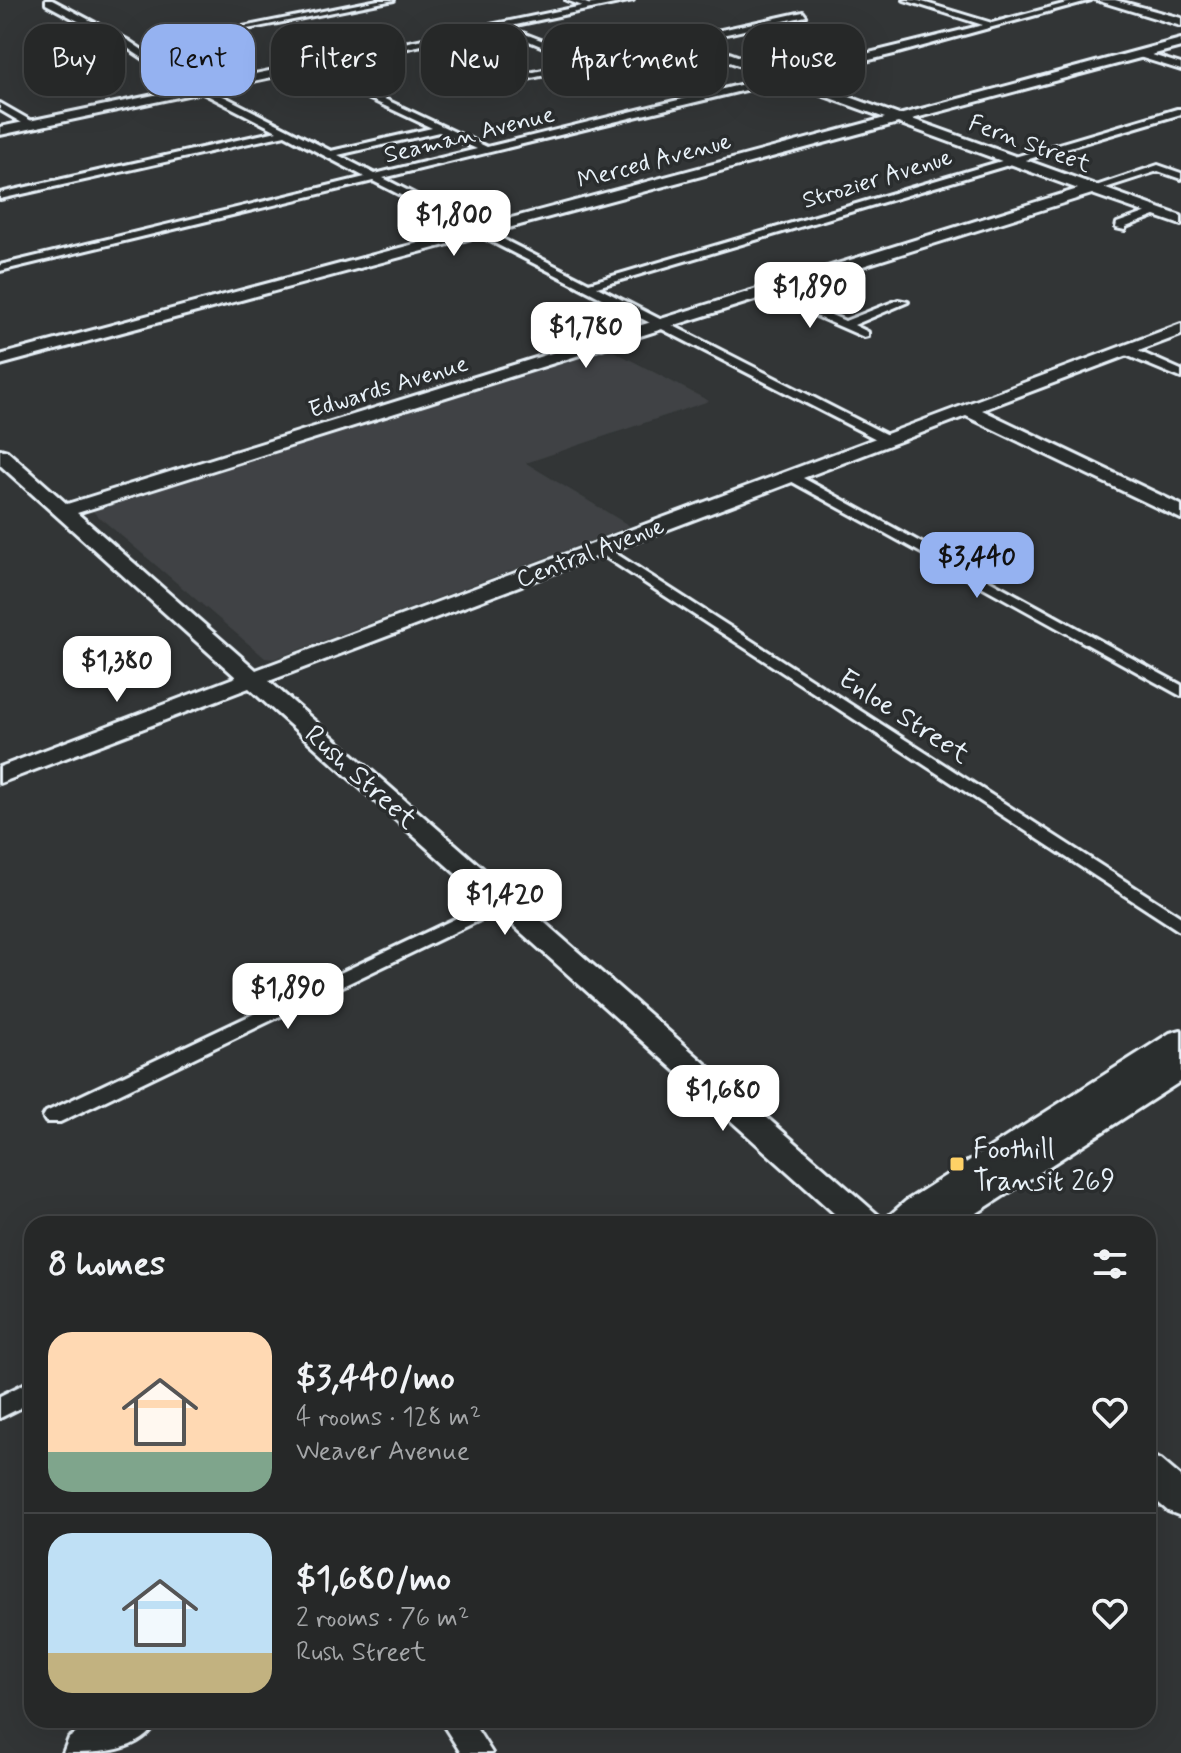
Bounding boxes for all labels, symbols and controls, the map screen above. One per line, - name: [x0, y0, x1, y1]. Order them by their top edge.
- chip: Buy: [24, 24, 125, 96]
- chip: Rent: [141, 24, 255, 96]
- chip: Filters: [271, 24, 405, 96]
- chip: New: [421, 24, 527, 96]
- chip: Apartment: [543, 24, 727, 96]
- chip: House: [743, 24, 865, 96]
- street label: Seaman Avenue: [381, 99, 558, 172]
- street label: Fern Street: [964, 108, 1095, 181]
- street label: Merced Avenue: [574, 126, 735, 197]
- street label: Strozier Avenue: [799, 142, 956, 217]
- pin: $1,800: [389, 190, 519, 258]
- text: $1,800: [416, 199, 492, 233]
- pin: $1,890: [745, 262, 875, 330]
- text: $1,890: [772, 271, 848, 305]
- pin: $1,780: [521, 302, 651, 370]
- text: $1,780: [549, 311, 623, 345]
- street label: Edwards Avenue: [305, 348, 472, 426]
- street label: Central Avenue: [512, 511, 669, 596]
- pin: $3,440: [912, 532, 1042, 600]
- text: $3,440: [938, 541, 1016, 575]
- pin: $1,380: [52, 636, 182, 704]
- text: $1,380: [81, 645, 153, 679]
- street label: Enloe Street: [831, 661, 977, 774]
- street label: Rush Street: [296, 717, 425, 839]
- pin: $1,420: [440, 869, 570, 937]
- text: $1,420: [466, 878, 544, 912]
- pin: $1,890: [223, 963, 353, 1031]
- text: $1,890: [250, 972, 326, 1006]
- pin: $1,680: [658, 1065, 788, 1133]
- text: $1,680: [685, 1074, 761, 1108]
- place label: Foothill Transit 269: [973, 1132, 1115, 1201]
- marker: Foothill Transit 269: [948, 1155, 966, 1173]
- text: 8 homes: [48, 1242, 165, 1287]
- icon: filters: [1088, 1242, 1132, 1286]
- text: $3,440/mo: [296, 1356, 455, 1401]
- icon: home: [112, 1364, 208, 1460]
- icon: heart: [1088, 1390, 1132, 1434]
- text: 4 rooms · 128 m²: [296, 1401, 481, 1435]
- text: Weaver Avenue: [296, 1435, 470, 1469]
- text: $1,680/mo: [296, 1557, 451, 1602]
- icon: home: [112, 1565, 208, 1661]
- icon: heart: [1088, 1591, 1132, 1635]
- text: 2 rooms · 76 m²: [296, 1602, 469, 1636]
- text: Rush Street: [296, 1636, 426, 1670]

